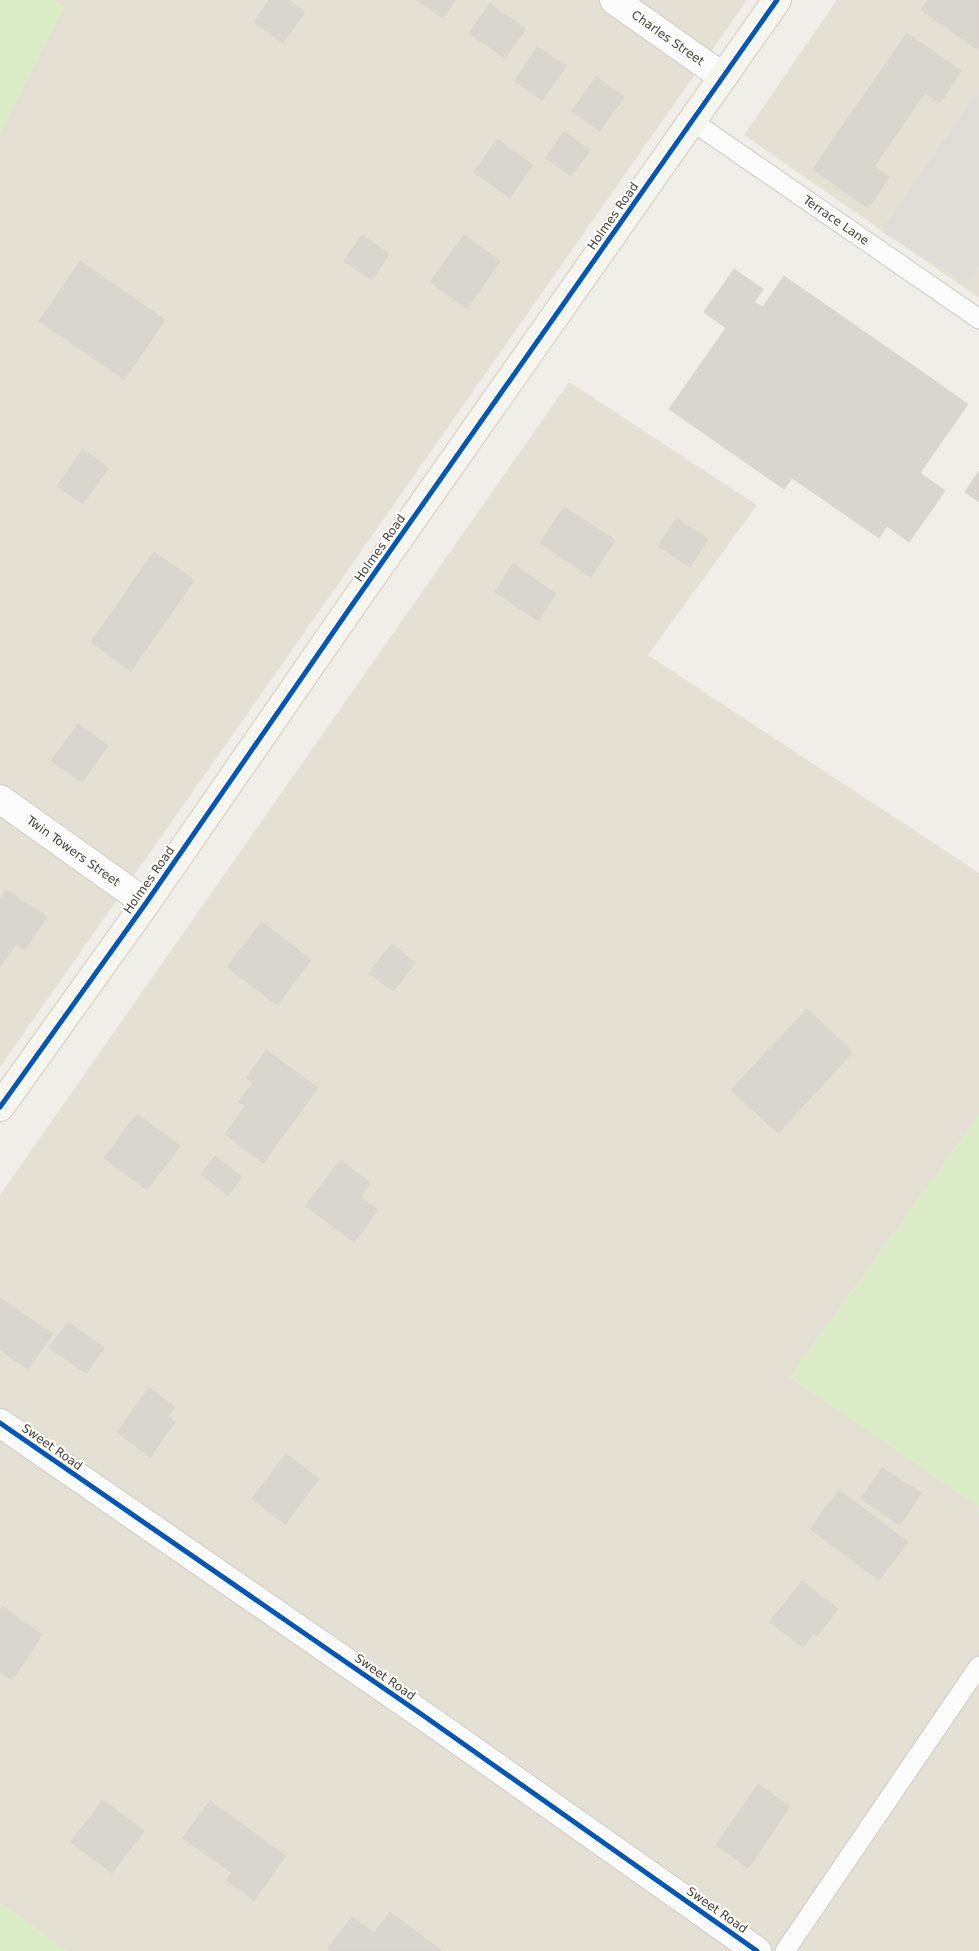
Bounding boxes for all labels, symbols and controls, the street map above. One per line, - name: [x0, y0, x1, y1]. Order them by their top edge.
- street label: Charles Street: [629, 8, 707, 69]
- street label: Holmes Road: [585, 180, 641, 252]
- street label: Terrace Lane: [800, 192, 872, 248]
- street label: Holmes Road: [352, 512, 408, 584]
- street label: Twin Towers Street: [23, 813, 123, 889]
- street label: Holmes Road: [121, 844, 177, 916]
- street label: Sweet Road: [19, 1421, 85, 1473]
- street label: Sweet Road: [352, 1651, 418, 1703]
- street label: Sweet Road: [684, 1884, 750, 1936]

